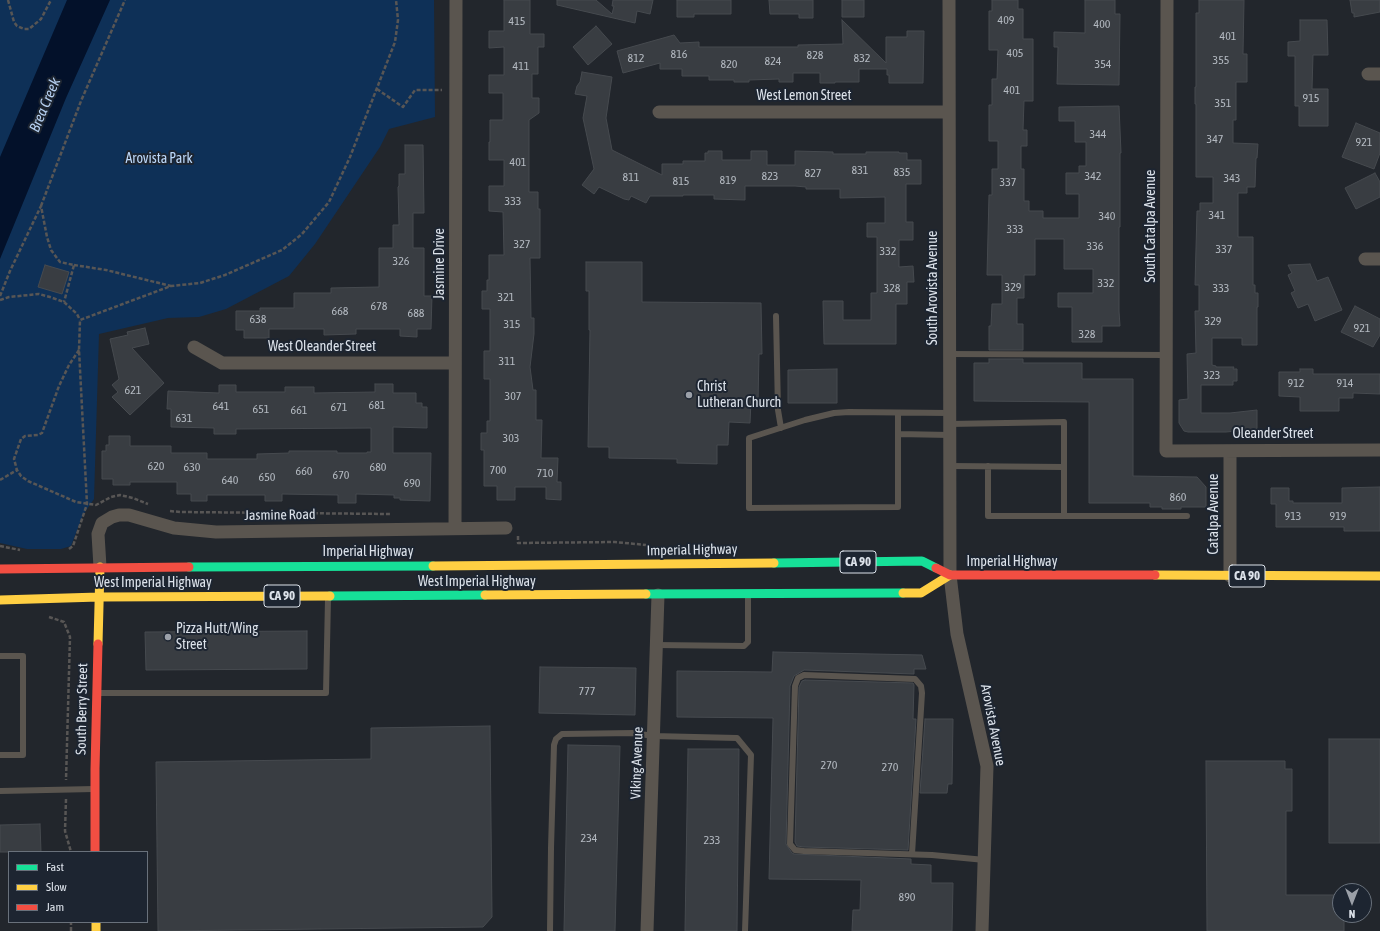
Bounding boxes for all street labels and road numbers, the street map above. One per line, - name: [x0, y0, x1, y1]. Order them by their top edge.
- street label: West Lemon Street: [757, 88, 851, 104]
- street label: South Catalpa Avenue: [1143, 170, 1159, 282]
- street label: Jasmine Drive: [432, 228, 448, 300]
- street label: South Arovista Avenue: [925, 231, 941, 345]
- street label: West Oleander Street: [268, 339, 376, 355]
- street label: Oleander Street: [1232, 426, 1314, 442]
- street label: Catalpa Avenue: [1206, 474, 1222, 554]
- street label: Jasmine Road: [244, 506, 316, 524]
- street label: Imperial Highway: [646, 541, 738, 559]
- street label: Imperial Highway: [323, 544, 413, 560]
- road number: CA 90: [840, 551, 876, 573]
- street label: Imperial Highway: [967, 554, 1057, 570]
- road number: CA 90: [1229, 565, 1265, 587]
- street label: West Imperial Highway: [418, 574, 536, 590]
- street label: West Imperial Highway: [94, 575, 212, 591]
- road number: CA 90: [264, 585, 300, 607]
- street label: South Berry Street: [73, 663, 91, 755]
- street label: Arovista Avenue: [977, 683, 1009, 767]
- street label: Viking Avenue: [627, 726, 647, 800]

